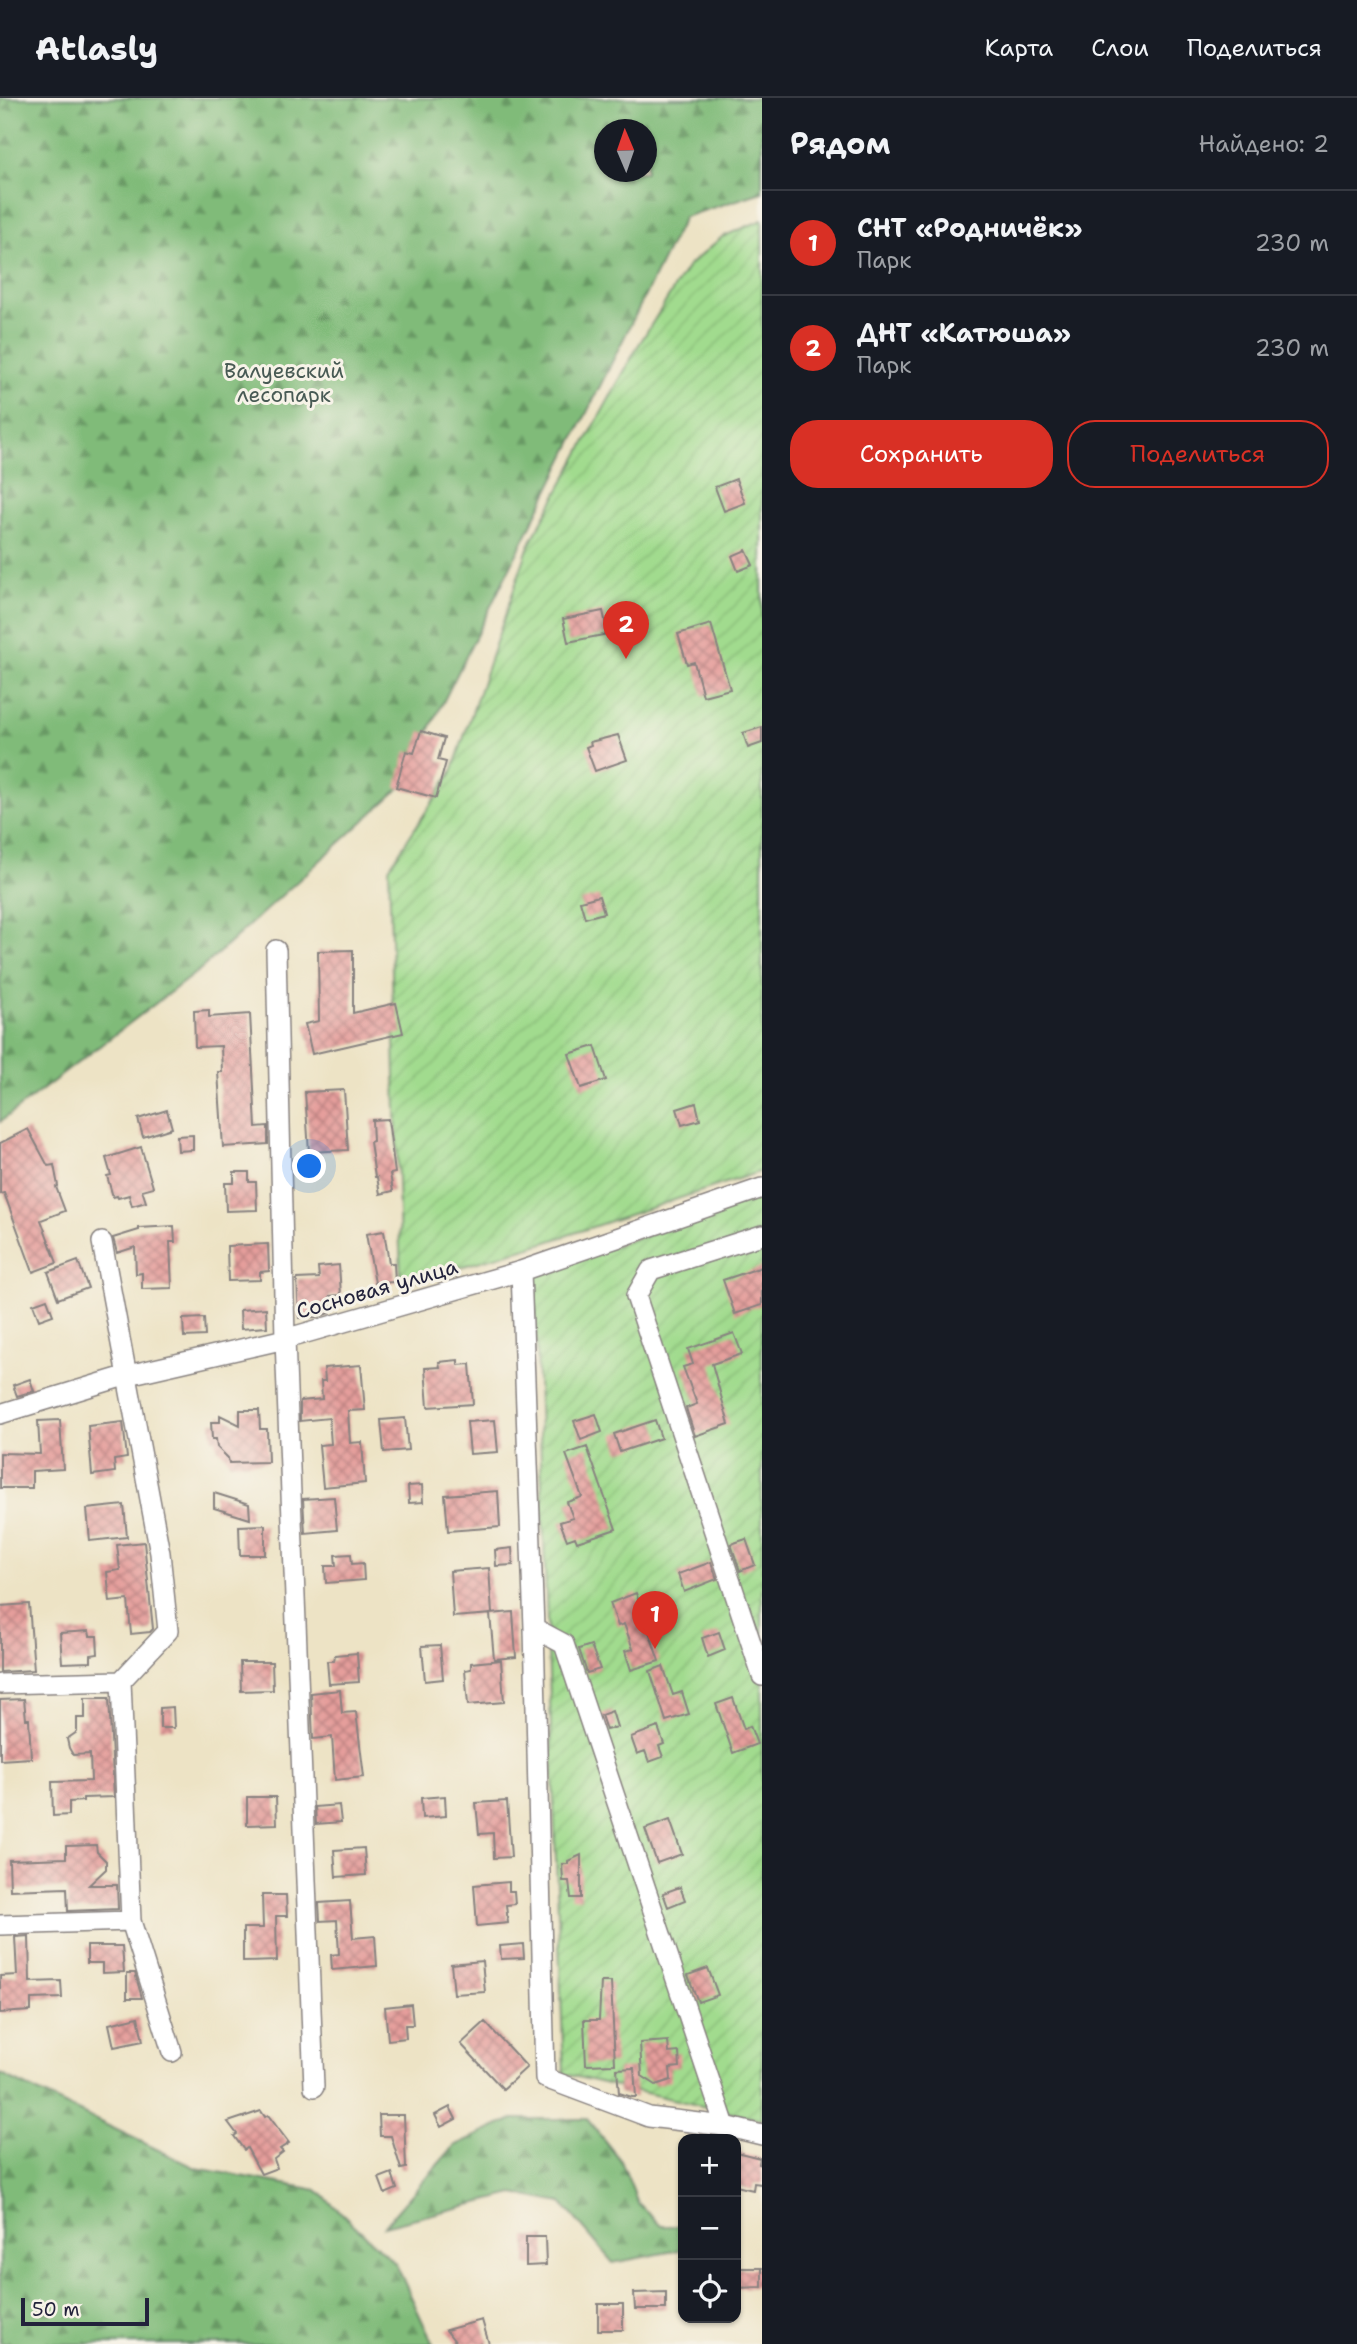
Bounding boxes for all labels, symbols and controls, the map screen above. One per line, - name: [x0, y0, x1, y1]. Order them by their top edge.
- text: Atlasly: [35, 26, 158, 71]
- text: Карта: [985, 32, 1053, 64]
- text: Слои: [1091, 32, 1149, 64]
- text: Поделиться: [1187, 32, 1322, 64]
- north arrow: [594, 119, 657, 182]
- text: Рядом: [790, 123, 890, 164]
- text: Найдено: 2: [1199, 129, 1329, 159]
- text: СНТ «Родничёк»: [857, 210, 1082, 245]
- text: 1: [808, 228, 818, 258]
- text: 230 m: [1255, 228, 1329, 258]
- text: Парк: [857, 245, 912, 275]
- text: ДНТ «Катюша»: [857, 315, 1071, 350]
- text: 2: [805, 333, 821, 363]
- text: 230 m: [1255, 333, 1329, 363]
- text: Парк: [857, 350, 912, 380]
- park label: Валуевский лесопарк: [224, 357, 344, 409]
- button: Сохранить: [790, 420, 1053, 488]
- button: Поделиться: [1067, 420, 1329, 488]
- pin: 2: [603, 601, 649, 659]
- your location: [292, 1149, 326, 1183]
- street label: Сосновая улица: [293, 1253, 461, 1325]
- pin: 1: [632, 1591, 678, 1649]
- map controls: [678, 2134, 741, 2323]
- button: +: [678, 2134, 741, 2197]
- button: −: [678, 2197, 741, 2260]
- button: locate: [678, 2260, 741, 2323]
- scale bar: [21, 2295, 149, 2327]
- text: 50 m: [32, 2297, 80, 2322]

